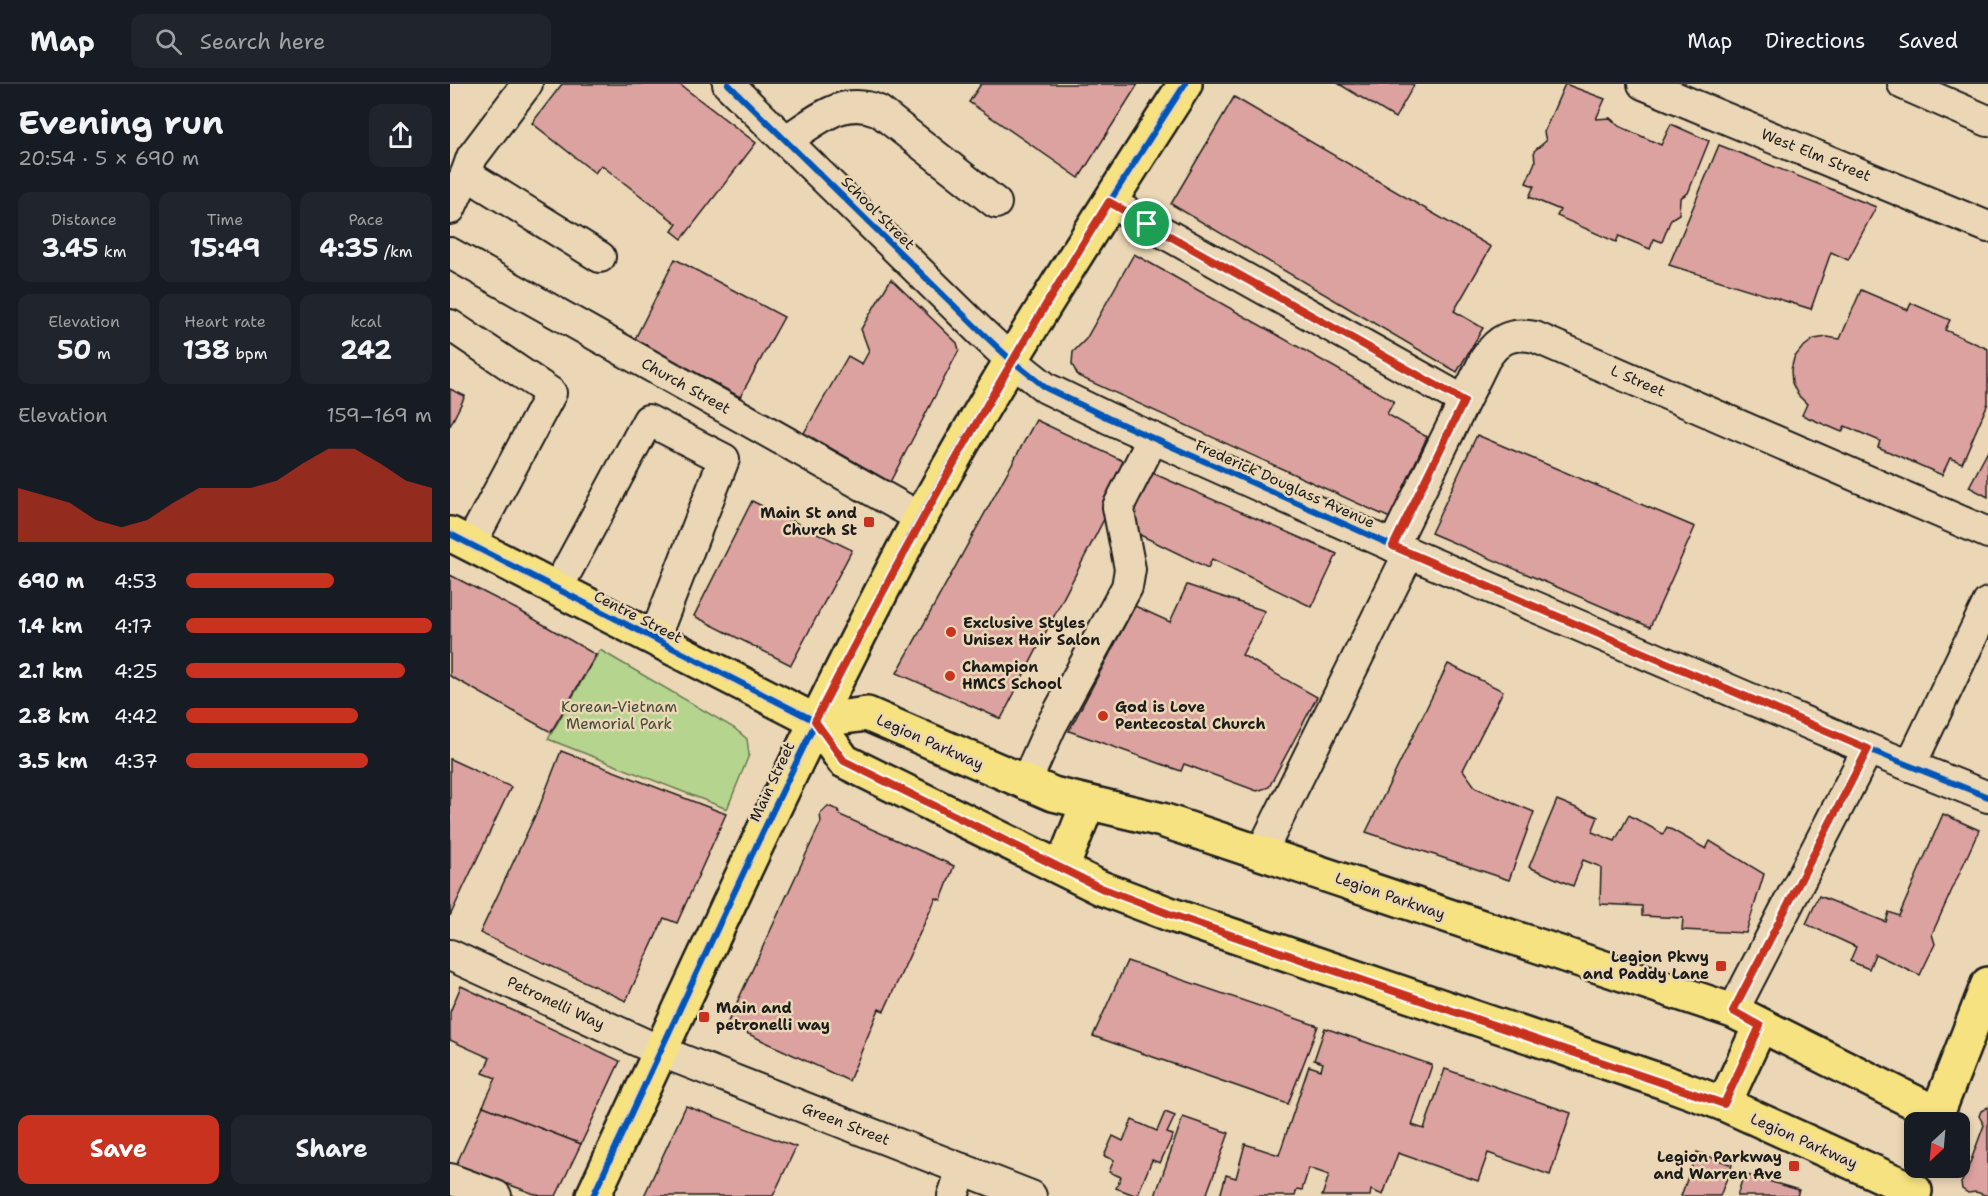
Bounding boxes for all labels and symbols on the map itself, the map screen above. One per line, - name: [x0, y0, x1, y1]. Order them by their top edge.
- street label: West Elm Street: [1758, 124, 1874, 186]
- street label: School Street: [837, 172, 919, 254]
- pin: [1121, 198, 1172, 249]
- street label: Church Street: [638, 353, 734, 419]
- street label: L Street: [1608, 361, 1668, 401]
- street label: Frederick Douglass Avenue: [1192, 435, 1378, 533]
- place label: Main St and Church St: [760, 503, 857, 540]
- marker: Main St and Church St: [862, 515, 876, 529]
- street label: Centre Street: [590, 586, 686, 648]
- place label: Exclusive Styles Unisex Hair Salon: [963, 613, 1100, 650]
- marker: Exclusive Styles Unisex Hair Salon: [944, 625, 958, 639]
- place label: Champion HMCS School: [962, 657, 1062, 694]
- marker: Champion HMCS School: [943, 669, 957, 683]
- park label: Korean-Vietnam Memorial Park: [561, 697, 677, 734]
- place label: God is Love Pentecostal Church: [1115, 697, 1265, 734]
- street label: Legion Parkway: [873, 709, 987, 775]
- marker: God is Love Pentecostal Church: [1096, 709, 1110, 723]
- street label: Main Street: [745, 739, 799, 825]
- street label: Legion Parkway: [1332, 868, 1448, 924]
- place label: Legion Pkwy and Paddy Lane: [1583, 947, 1709, 984]
- marker: Legion Pkwy and Paddy Lane: [1714, 959, 1728, 973]
- street label: Petronelli Way: [504, 972, 608, 1034]
- place label: Main and petronelli way: [716, 998, 830, 1035]
- marker: Main and petronelli way: [697, 1010, 711, 1024]
- street label: Green Street: [799, 1098, 893, 1150]
- street label: Legion Parkway: [1747, 1108, 1861, 1174]
- north arrow: [1904, 1112, 1970, 1178]
- place label: Legion Parkway and Warren Ave: [1653, 1147, 1782, 1184]
- marker: Legion Parkway and Warren Ave: [1787, 1159, 1801, 1173]

